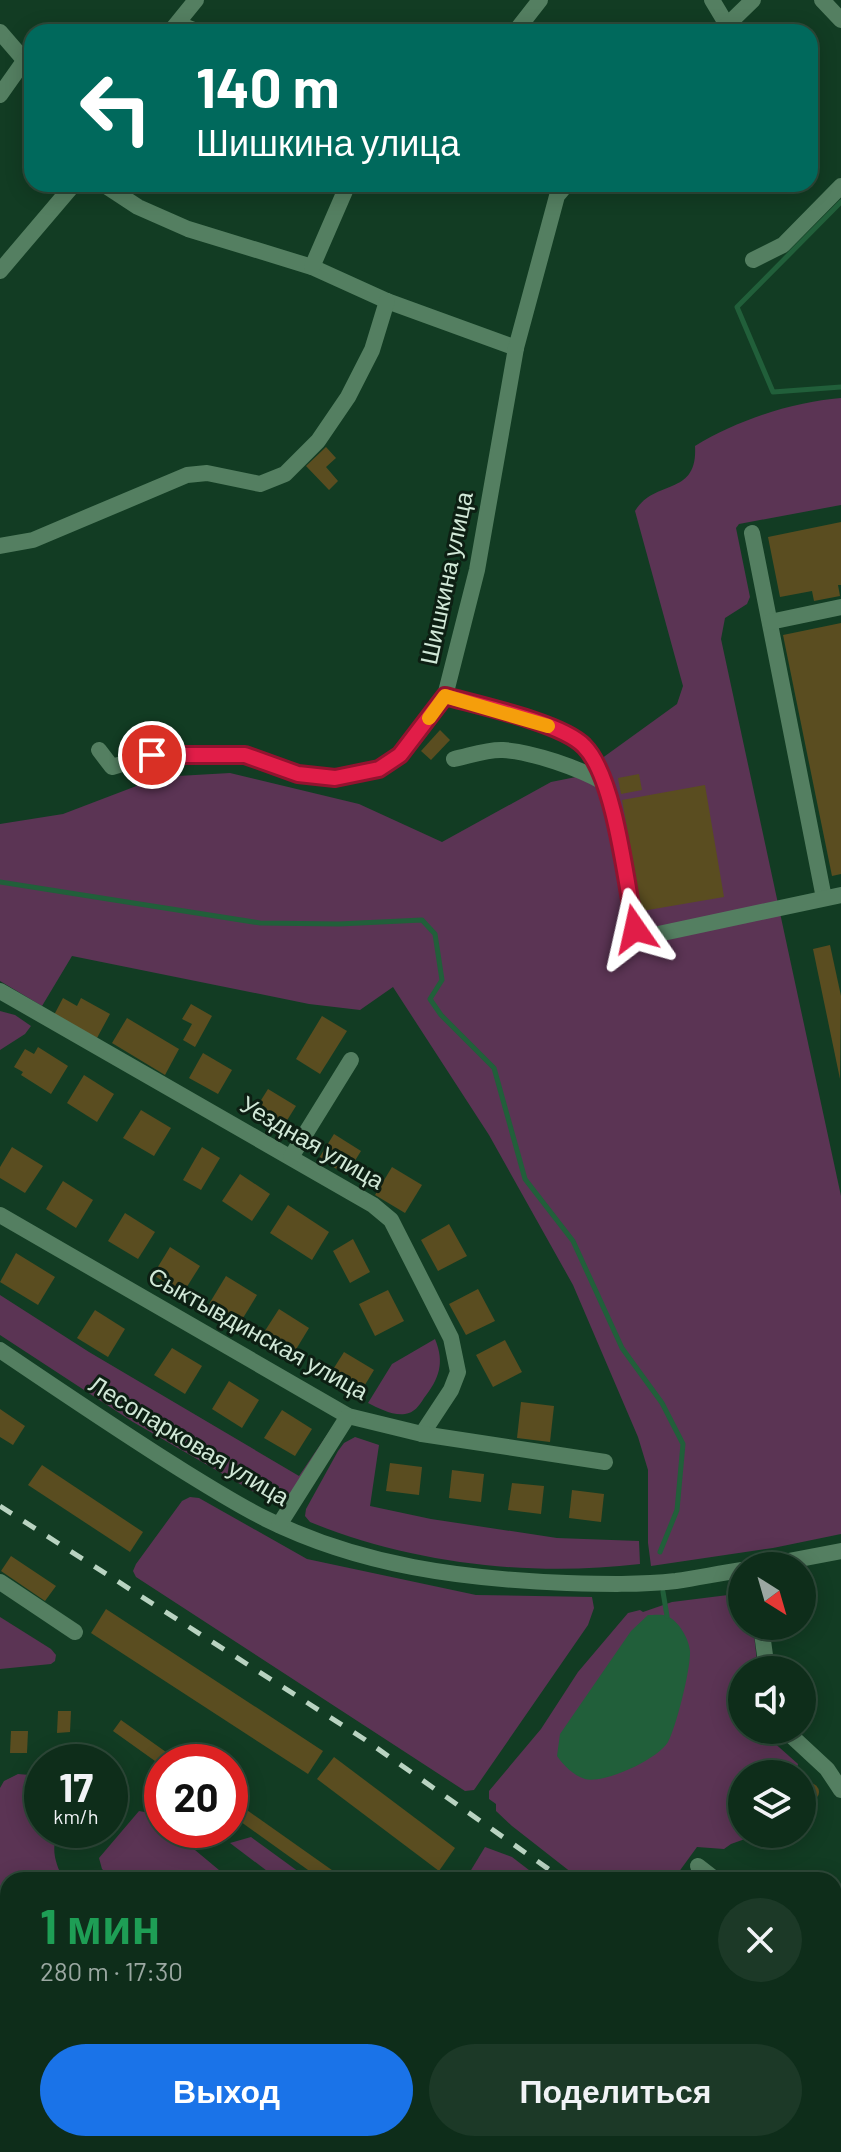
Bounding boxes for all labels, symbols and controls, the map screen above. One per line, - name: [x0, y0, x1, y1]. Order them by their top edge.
- text: 140 m: [196, 52, 340, 119]
- icon: left: [64, 56, 168, 160]
- text: Шишкина улица: [196, 120, 460, 163]
- street label: Шишкина улица: [413, 488, 478, 667]
- pin: [118, 721, 186, 789]
- icon: arrive: [130, 733, 174, 777]
- position arrow: [593, 887, 677, 971]
- street label: Уездная улица: [236, 1089, 390, 1195]
- street label: Сыктывдинская улица: [144, 1260, 374, 1406]
- street label: Лесопарковая улица: [85, 1369, 296, 1511]
- north arrow: [728, 1552, 816, 1640]
- map controls: [728, 1552, 816, 1848]
- button: sound: [728, 1656, 816, 1744]
- speed limit sign: 20: [144, 1744, 248, 1848]
- button: layers: [728, 1760, 816, 1848]
- text: 17: [59, 1762, 93, 1810]
- text: km/h: [53, 1804, 99, 1828]
- text: 1 мин: [40, 1896, 161, 1954]
- button: close: [718, 1898, 802, 1982]
- text: 280 m · 17:30: [40, 1955, 183, 1986]
- button: Выход: [40, 2044, 413, 2136]
- button: Поделиться: [429, 2044, 802, 2136]

